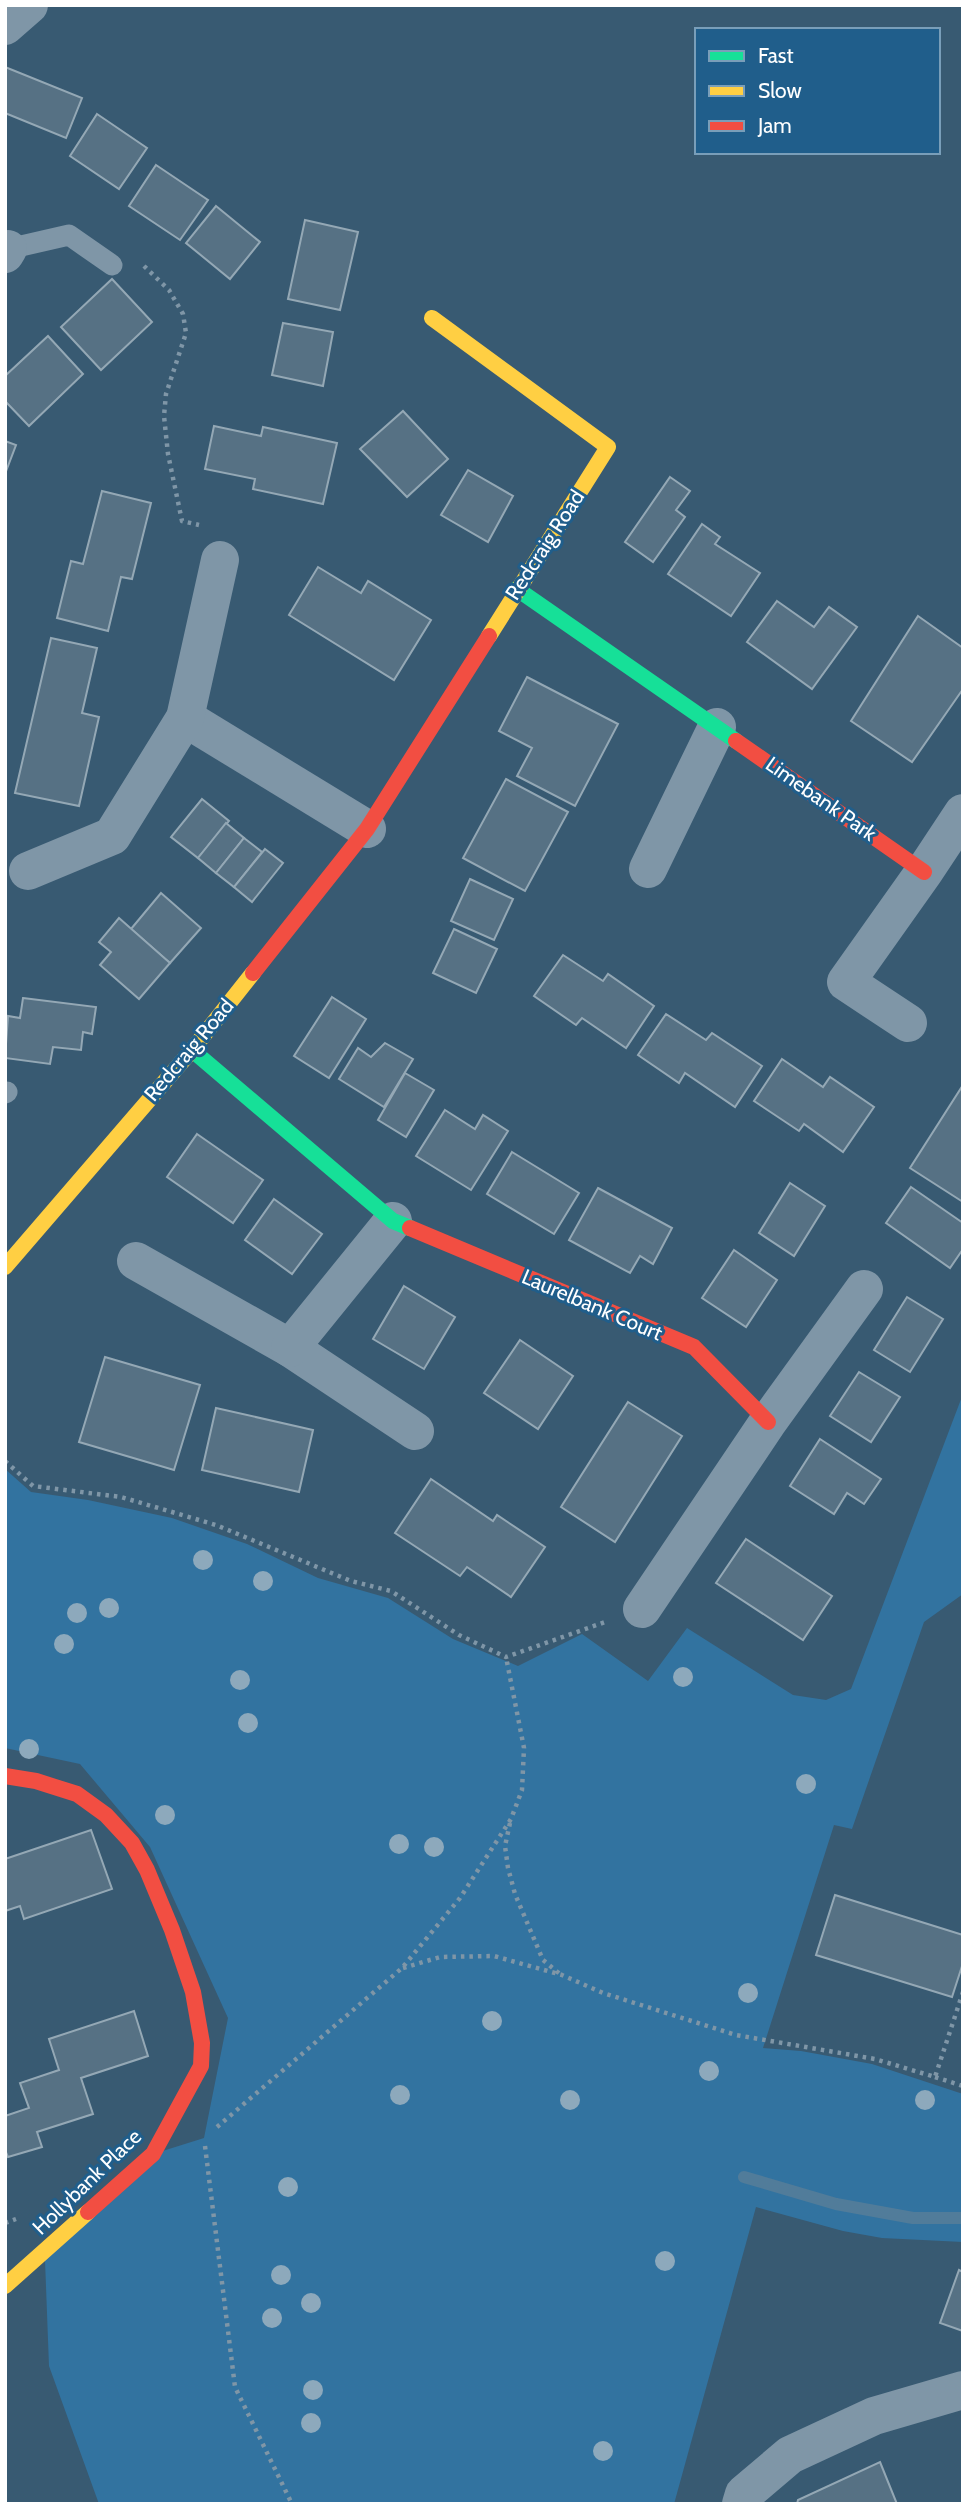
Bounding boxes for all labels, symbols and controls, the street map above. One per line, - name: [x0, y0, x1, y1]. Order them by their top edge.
- legend: [695, 28, 940, 154]
- text: Fast: [758, 43, 794, 68]
- text: Slow: [758, 78, 802, 103]
- text: Jam: [757, 113, 792, 138]
- street label: Redcraig Road: [500, 485, 589, 604]
- street label: Limebank Park: [761, 751, 882, 846]
- street label: Redcraig Road: [139, 993, 239, 1106]
- street label: Laurelbank Court: [518, 1264, 666, 1345]
- street label: Hollybank Place: [27, 2123, 146, 2240]

